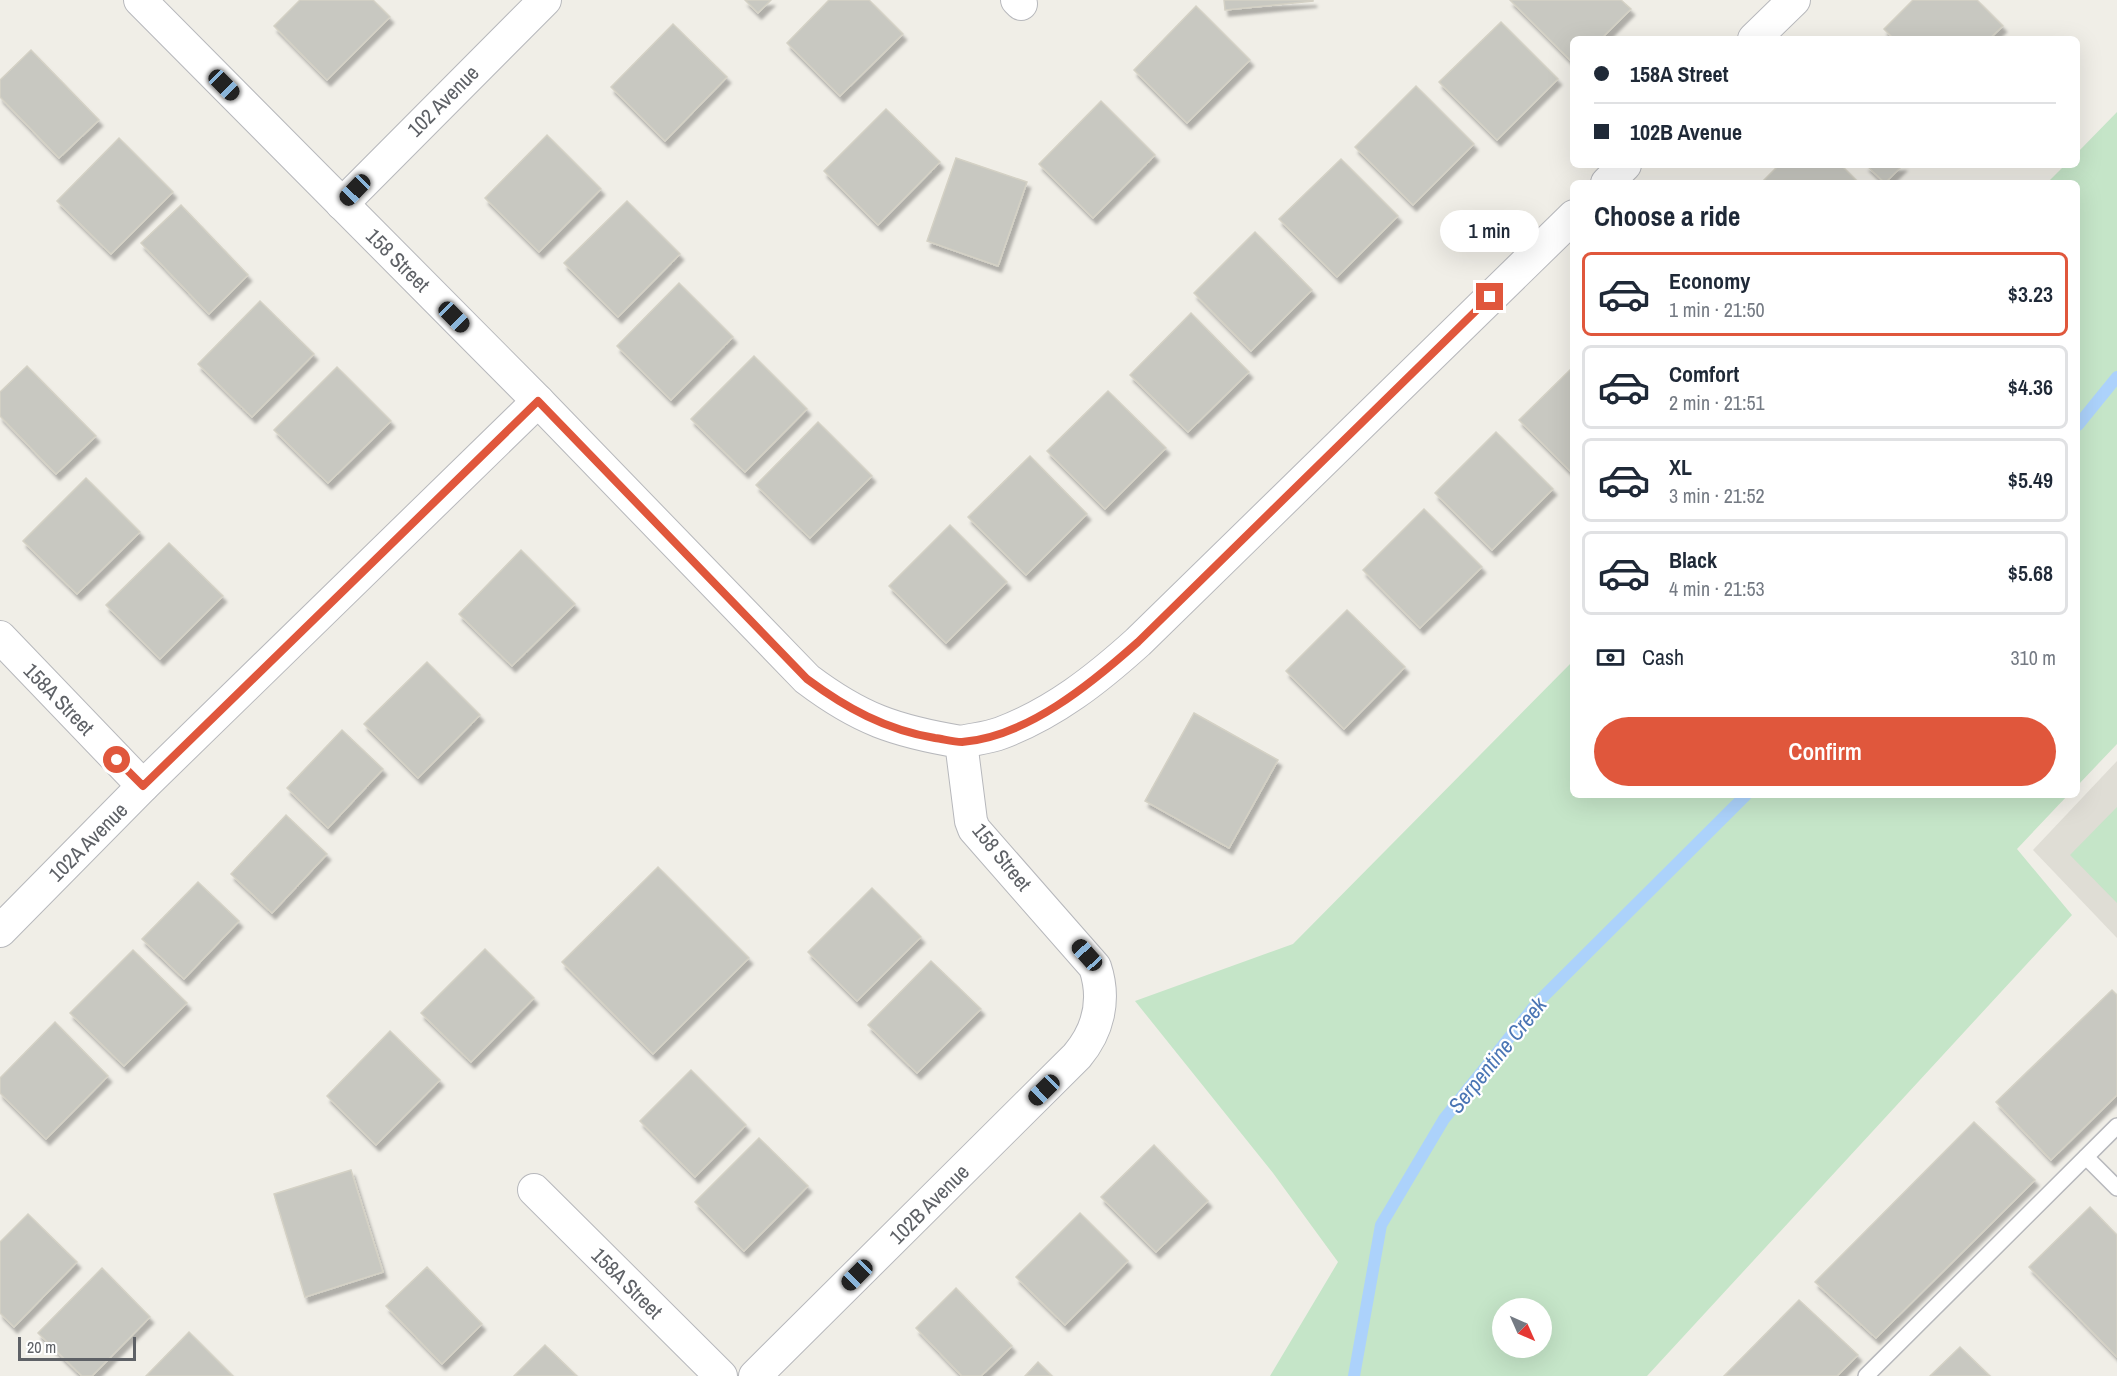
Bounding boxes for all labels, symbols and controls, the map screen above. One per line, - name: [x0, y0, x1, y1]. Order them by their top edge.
- street label: 102 Avenue: [401, 59, 485, 143]
- text: 158A Street: [1630, 59, 1729, 89]
- car: [205, 66, 243, 104]
- text: 102B Avenue: [1630, 117, 1742, 147]
- car: [336, 171, 374, 209]
- text: Choose a ride: [1594, 198, 1740, 234]
- callout: 1 min: [1440, 210, 1540, 252]
- text: 1 min: [1468, 217, 1511, 244]
- street label: 158 Street: [360, 222, 436, 298]
- text: Economy: [1669, 266, 1750, 296]
- icon: car: [1597, 267, 1651, 321]
- text: $3.23: [2008, 279, 2053, 309]
- route end: [1476, 283, 1503, 310]
- text: 1 min · 21:50: [1669, 296, 1765, 323]
- car: [435, 298, 473, 336]
- text: Comfort: [1669, 359, 1739, 389]
- icon: car: [1597, 360, 1651, 414]
- text: $4.36: [2008, 372, 2053, 402]
- text: 2 min · 21:51: [1669, 389, 1765, 416]
- text: XL: [1669, 452, 1692, 482]
- icon: car: [1597, 453, 1651, 507]
- text: $5.49: [2008, 465, 2053, 495]
- text: 3 min · 21:52: [1669, 482, 1765, 509]
- text: Black: [1669, 545, 1717, 575]
- icon: car: [1597, 546, 1651, 600]
- text: $5.68: [2008, 558, 2053, 588]
- text: 4 min · 21:53: [1669, 575, 1765, 602]
- icon: cash: [1594, 641, 1627, 674]
- text: Cash: [1642, 642, 1684, 672]
- text: 310 m: [2010, 644, 2056, 671]
- street label: 158A Street: [17, 657, 101, 742]
- button: Confirm: [1594, 717, 2056, 786]
- route start: [103, 746, 130, 773]
- street label: 102A Avenue: [42, 796, 134, 888]
- street label: 158 Street: [966, 817, 1038, 897]
- car: [1068, 936, 1106, 974]
- water label: Serpentine Creek: [1441, 990, 1554, 1119]
- car: [1025, 1071, 1063, 1109]
- street label: 102B Avenue: [883, 1158, 975, 1250]
- street label: 158A Street: [585, 1241, 669, 1325]
- car: [838, 1256, 876, 1294]
- north arrow: [1492, 1298, 1552, 1358]
- map controls: [1492, 1298, 1552, 1358]
- scale bar: [18, 1334, 136, 1362]
- text: 20 m: [27, 1336, 56, 1358]

